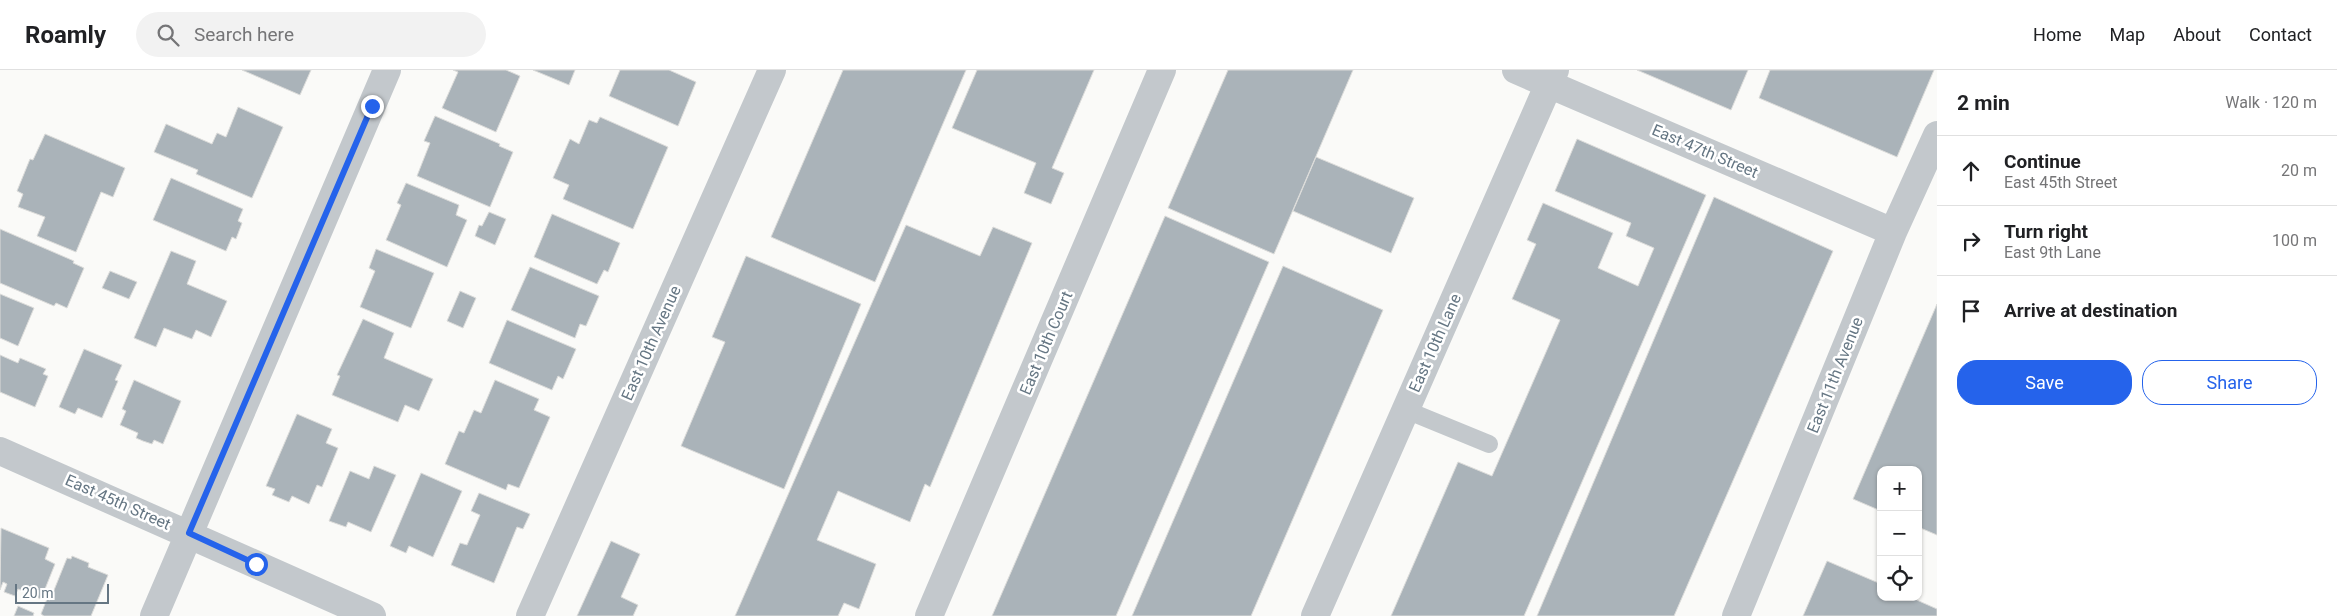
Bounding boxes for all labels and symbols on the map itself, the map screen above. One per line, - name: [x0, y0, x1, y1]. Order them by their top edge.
- route end: [361, 95, 384, 118]
- street label: East 47th Street: [1649, 120, 1761, 182]
- street label: East 10th Avenue: [617, 283, 685, 403]
- street label: East 10th Court: [1016, 288, 1076, 398]
- street label: East 10th Lane: [1405, 291, 1465, 395]
- street label: East 11th Avenue: [1803, 314, 1867, 436]
- street label: East 45th Street: [62, 470, 174, 534]
- route start: [245, 553, 268, 576]
- scale bar: [15, 581, 109, 604]

